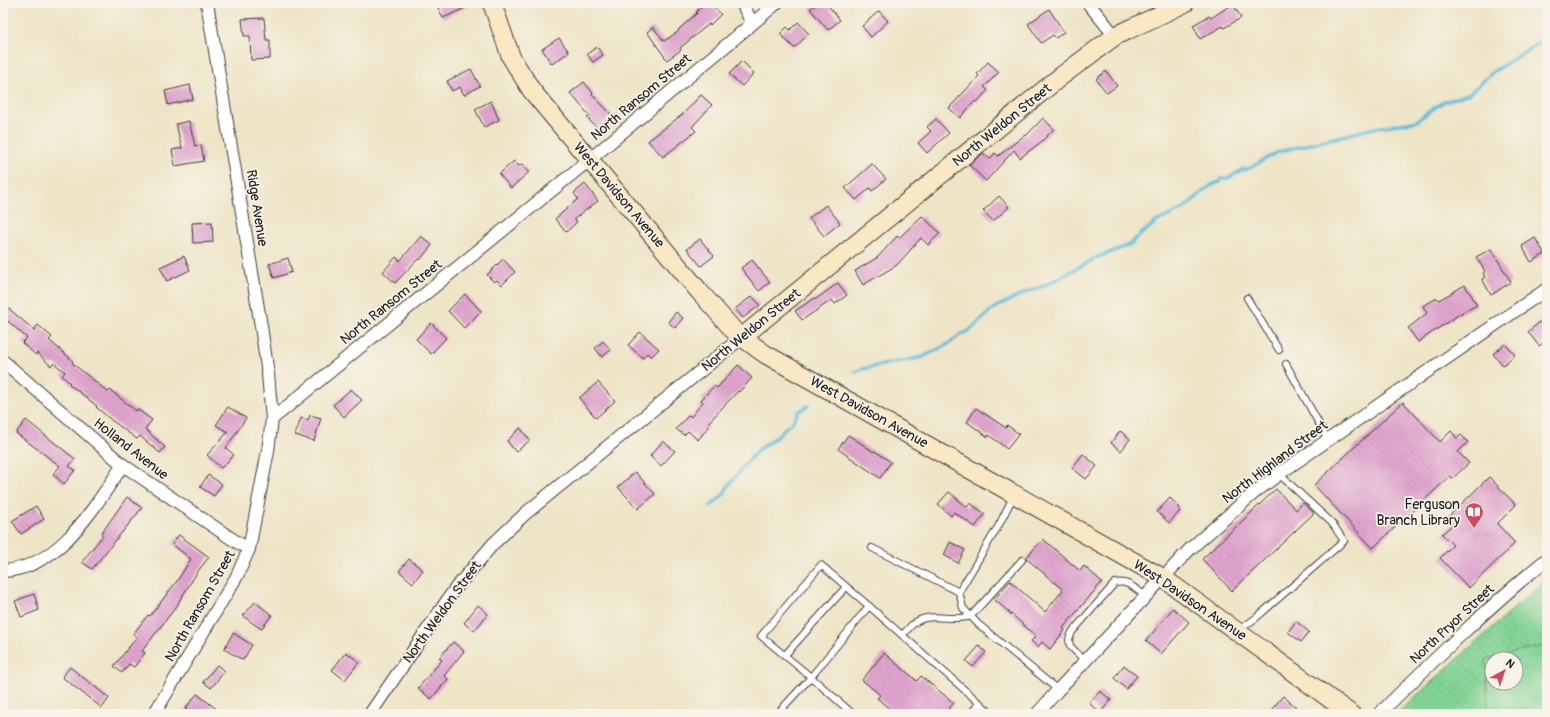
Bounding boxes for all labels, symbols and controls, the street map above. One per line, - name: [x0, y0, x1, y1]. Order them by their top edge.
- street label: North Ransom Street: [587, 50, 695, 144]
- street label: North Weldon Street: [949, 80, 1055, 170]
- street label: West Davidson Avenue: [570, 139, 668, 251]
- street label: Ridge Avenue: [243, 168, 271, 248]
- street label: North Ransom Street: [337, 256, 446, 348]
- street label: North Weldon Street: [698, 285, 804, 375]
- street label: West Davidson Avenue: [807, 372, 931, 452]
- street label: Holland Avenue: [90, 415, 172, 483]
- street label: North Highland Street: [1219, 417, 1331, 507]
- place label: Ferguson Branch Library: [1377, 496, 1460, 529]
- library icon: Ferguson Branch Library: [1463, 501, 1485, 529]
- street label: North Ransom Street: [161, 547, 239, 665]
- street label: West Davidson Avenue: [1130, 556, 1250, 644]
- street label: North Weldon Street: [399, 557, 485, 666]
- street label: North Pryor Street: [1406, 580, 1498, 667]
- north arrow: [1484, 651, 1524, 691]
- text: N: [1503, 656, 1518, 671]

